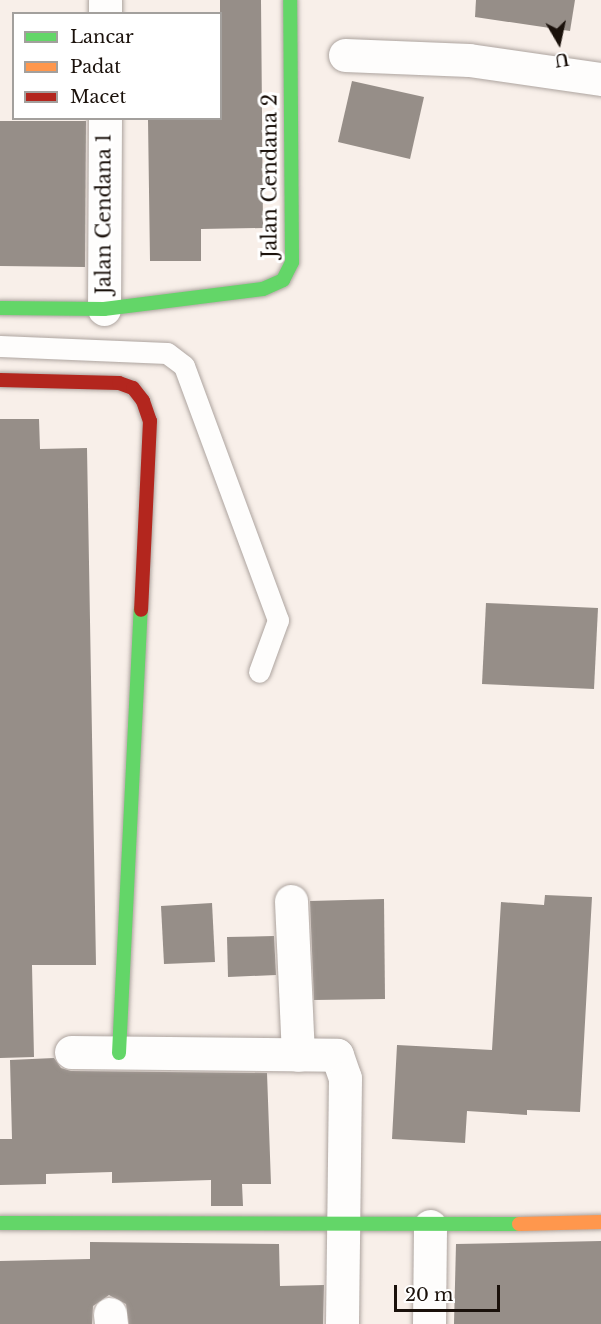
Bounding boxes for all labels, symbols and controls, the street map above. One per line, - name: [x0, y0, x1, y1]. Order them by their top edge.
- legend: [12, 12, 222, 120]
- north arrow: [529, 12, 589, 72]
- text: Lancar: [70, 26, 134, 48]
- text: U: [553, 49, 570, 71]
- text: Padat: [70, 56, 121, 78]
- text: Macet: [70, 86, 126, 108]
- street label: Jalan Cendana 2: [258, 94, 282, 258]
- street label: Jalan Cendana 1: [92, 134, 116, 294]
- scale bar: [397, 1273, 504, 1311]
- text: 20 m: [405, 1284, 453, 1306]

